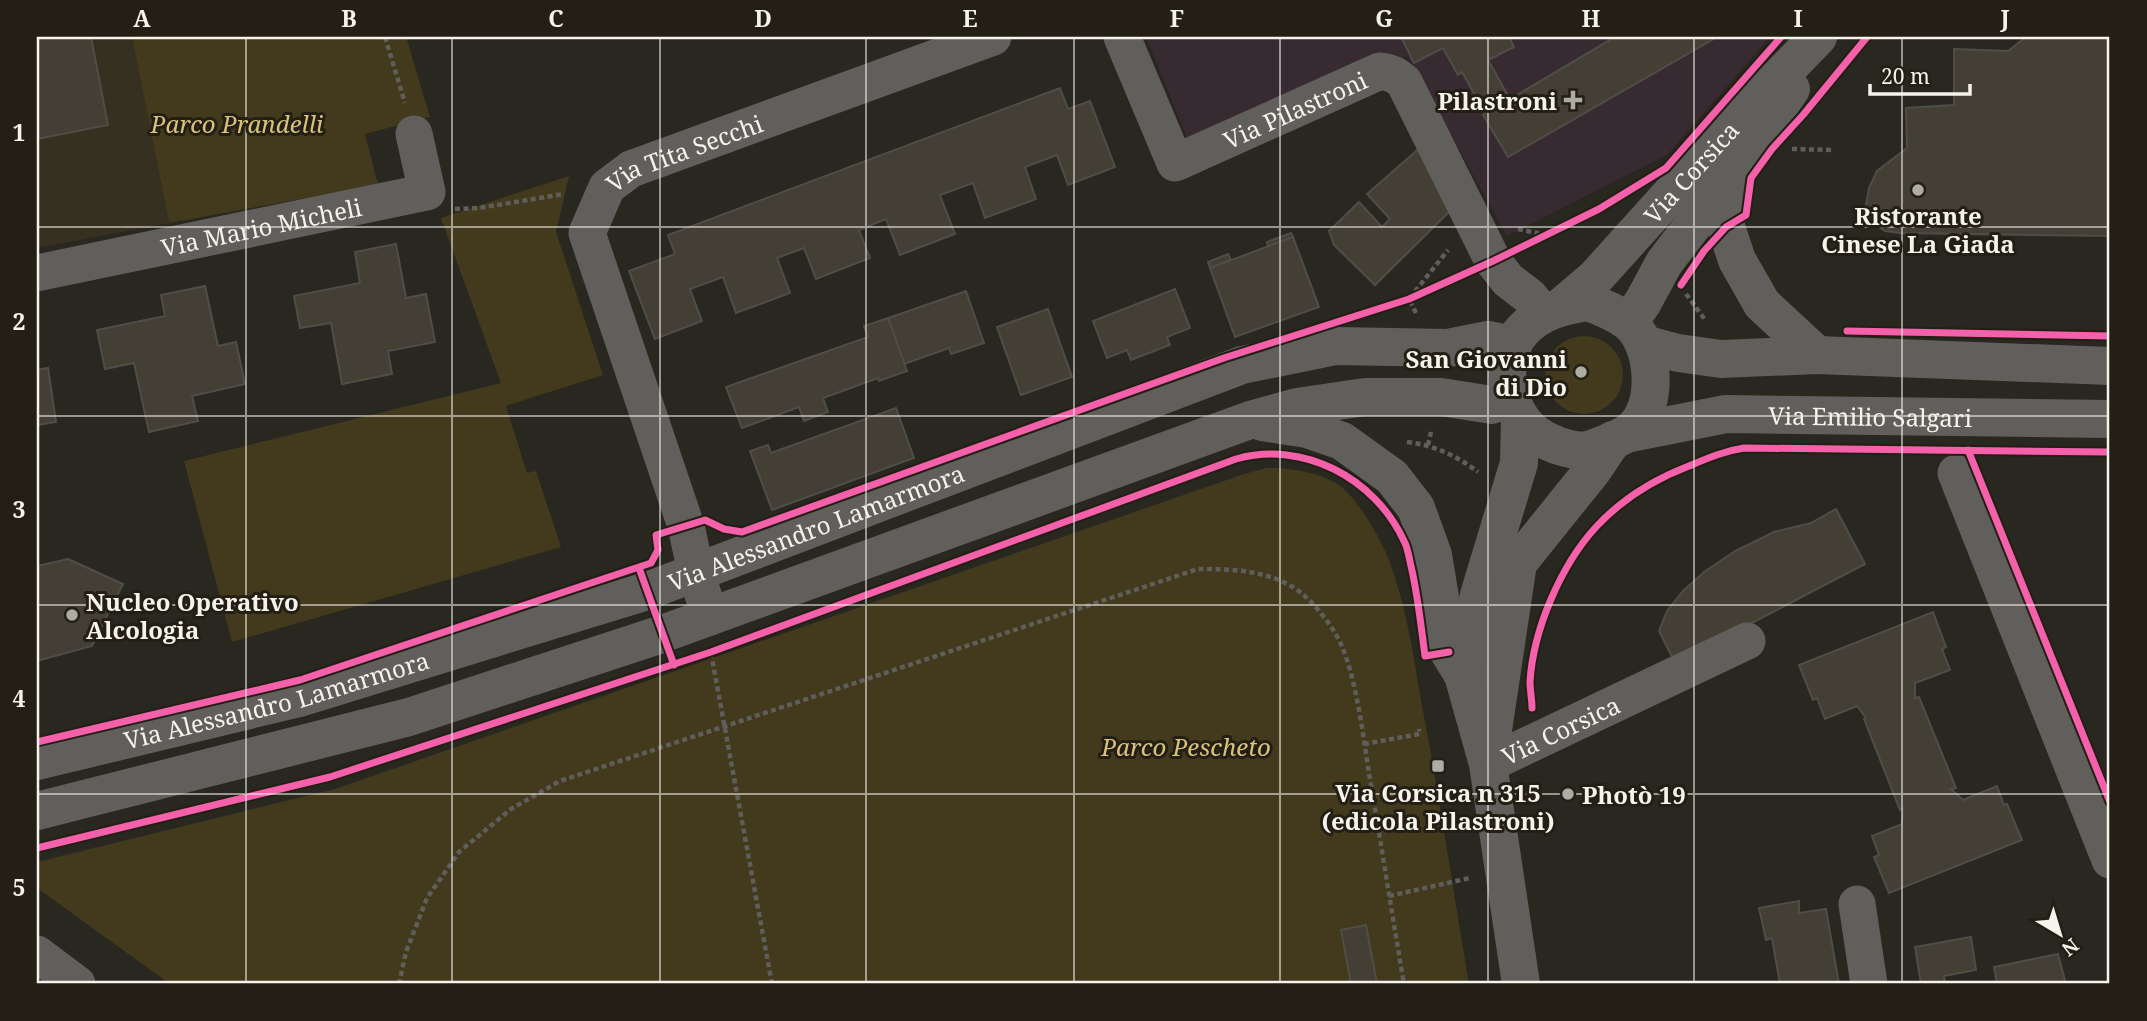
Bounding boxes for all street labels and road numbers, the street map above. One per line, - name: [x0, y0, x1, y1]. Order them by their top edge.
- street label: Via Pilastroni: [1218, 62, 1372, 156]
- street label: Via Tita Secchi: [599, 106, 767, 199]
- street label: Via Corsica: [1636, 114, 1746, 230]
- street label: Via Mario Micheli: [158, 189, 365, 263]
- street label: Via Emilio Salgari: [1768, 398, 1972, 434]
- street label: Via Alessandro Lamarmora: [663, 456, 969, 598]
- street label: Via Alessandro Lamarmora: [120, 643, 433, 756]
- street label: Via Corsica: [1496, 687, 1625, 772]

